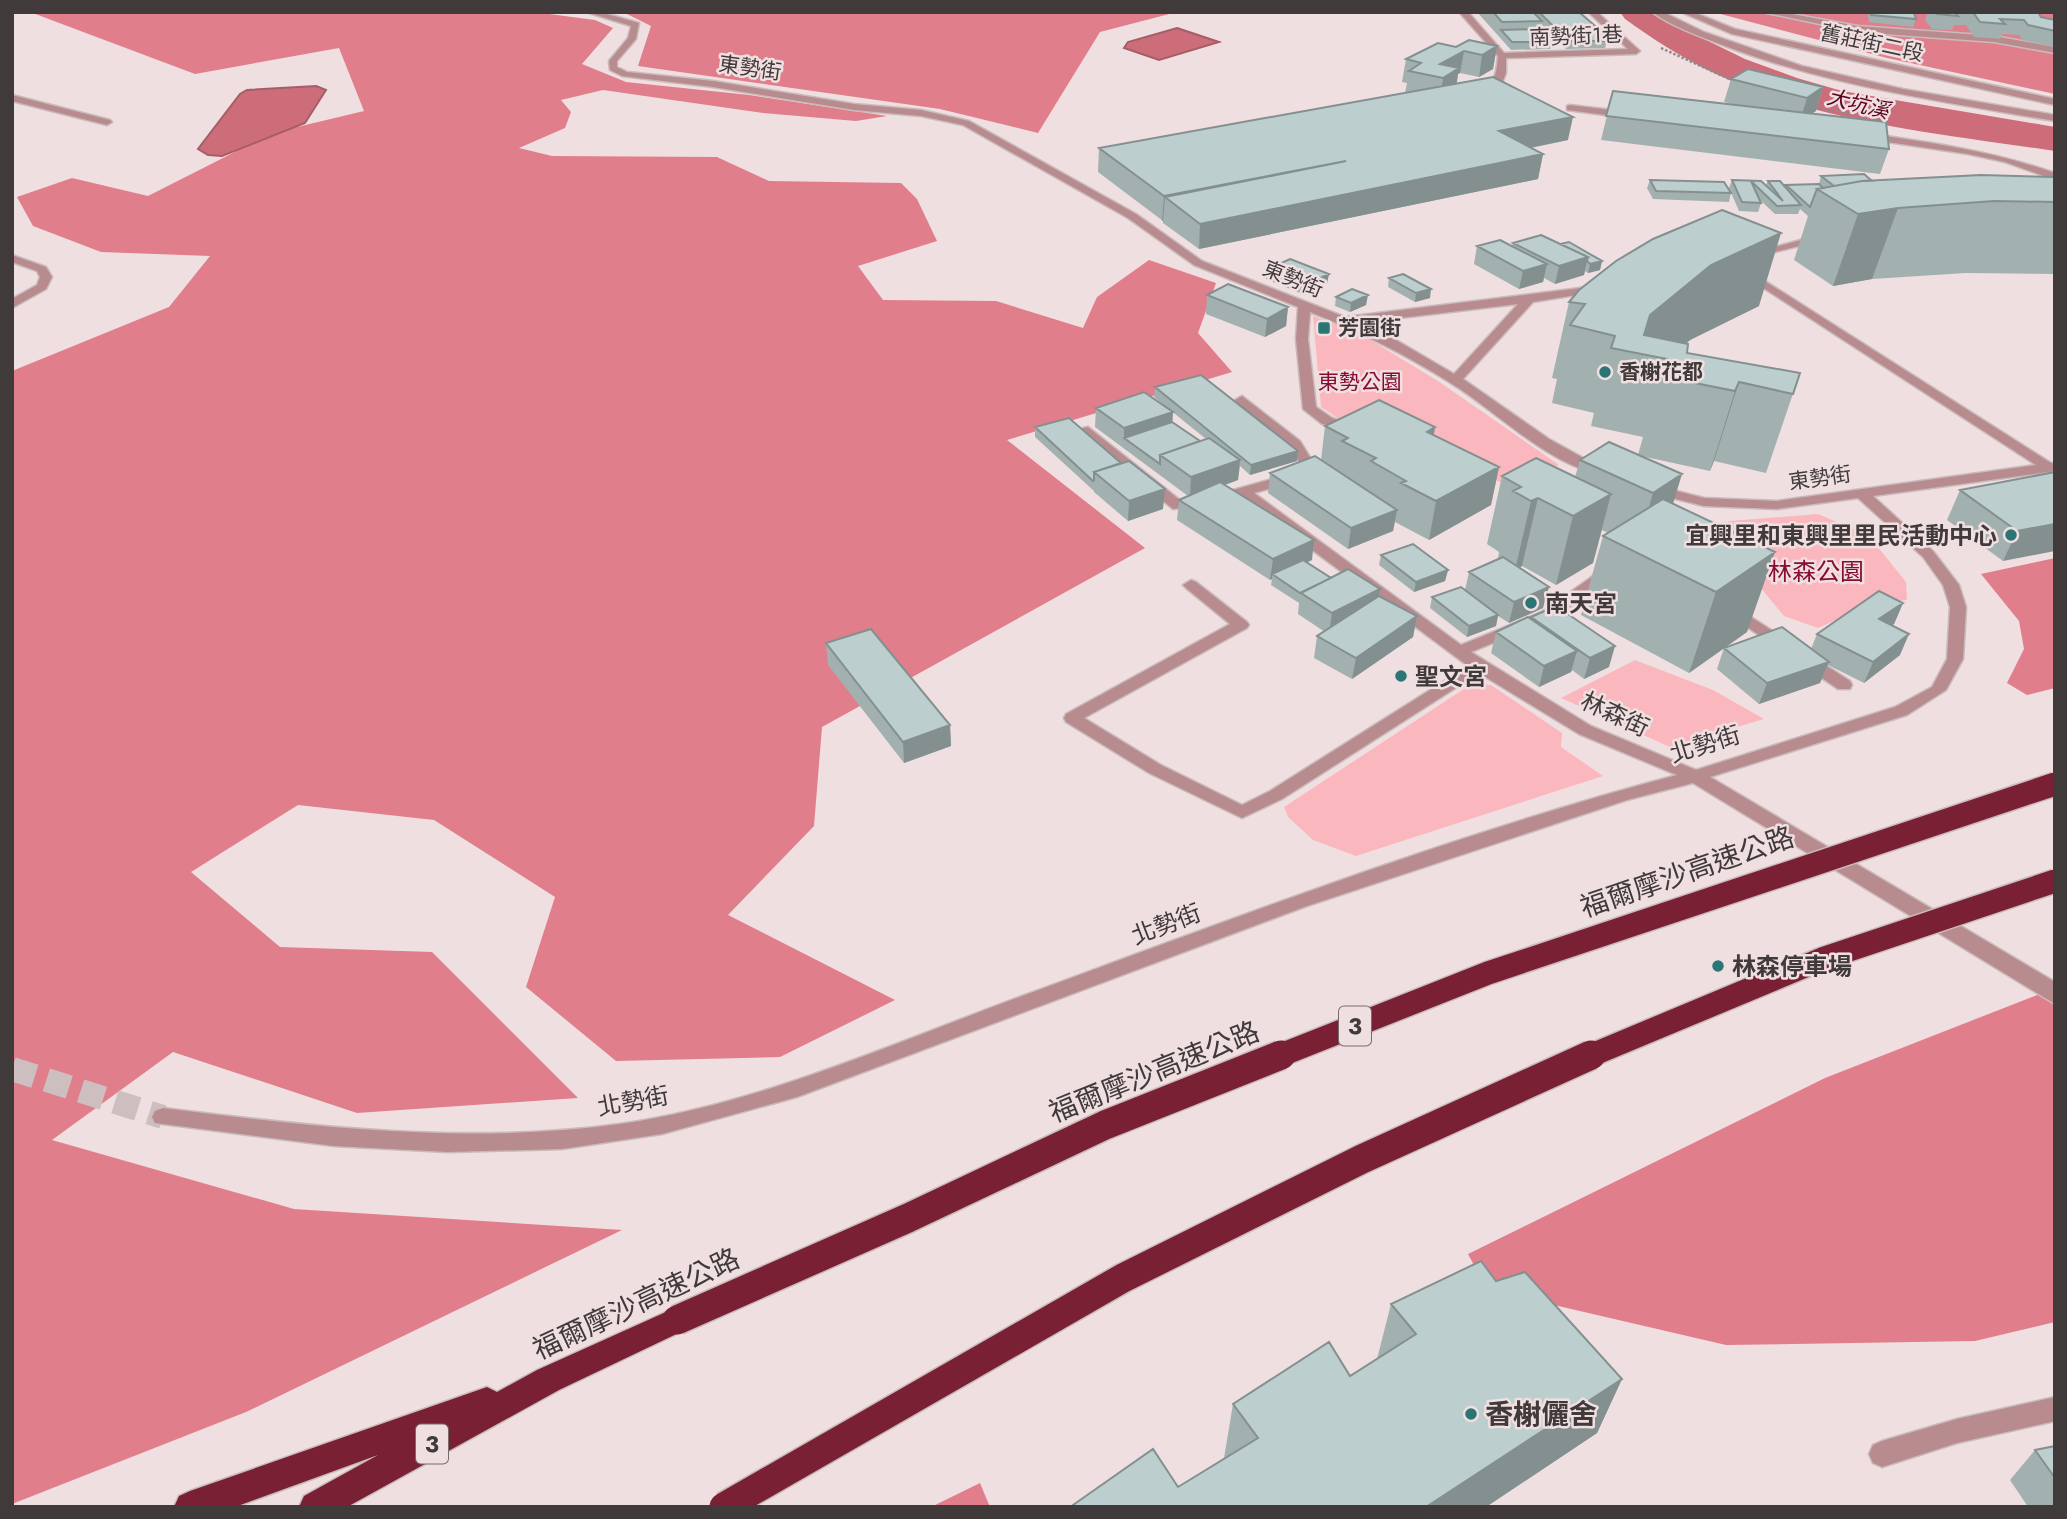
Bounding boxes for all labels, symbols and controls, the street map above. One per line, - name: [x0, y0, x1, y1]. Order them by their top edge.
- street label: 舊莊街二段: [1818, 17, 1926, 69]
- street label: 南勢街1巷: [1529, 19, 1623, 53]
- street label: 東勢街: [717, 49, 783, 87]
- water label: 大坑溪: [1824, 82, 1895, 127]
- street label: 東勢街: [1258, 253, 1328, 305]
- place label: 芳園街: [1338, 313, 1401, 343]
- marker: 芳園街: [1316, 320, 1332, 336]
- place label: 香榭花都: [1619, 357, 1703, 387]
- marker: 香榭花都: [1597, 364, 1613, 380]
- park label: 東勢公園: [1318, 367, 1402, 397]
- street label: 東勢街: [1787, 459, 1853, 497]
- place label: 宜興里和東興里里民活動中心: [1685, 518, 1997, 553]
- marker: 宜興里和東興里里民活動中心: [2003, 527, 2019, 543]
- park label: 林森公園: [1768, 554, 1864, 589]
- place label: 南天宮: [1545, 586, 1617, 621]
- marker: 南天宮: [1523, 595, 1539, 611]
- place label: 聖文宮: [1415, 659, 1487, 694]
- marker: 聖文宮: [1393, 668, 1409, 684]
- street label: 林森街: [1575, 683, 1655, 745]
- street label: 北勢街: [1665, 717, 1745, 771]
- street label: 福爾摩沙高速公路: [1574, 816, 1800, 928]
- street label: 北勢街: [1126, 895, 1206, 953]
- place label: 林森停車場: [1732, 949, 1852, 984]
- marker: 林森停車場: [1710, 958, 1726, 974]
- road number: 3: [1339, 1007, 1371, 1046]
- street label: 福爾摩沙高速公路: [1042, 1011, 1266, 1133]
- street label: 北勢街: [595, 1078, 671, 1124]
- street label: 福爾摩沙高速公路: [526, 1238, 746, 1370]
- place label: 香榭儷舍: [1485, 1394, 1597, 1435]
- marker: 香榭儷舍: [1463, 1406, 1479, 1422]
- road number: 3: [416, 1424, 448, 1464]

